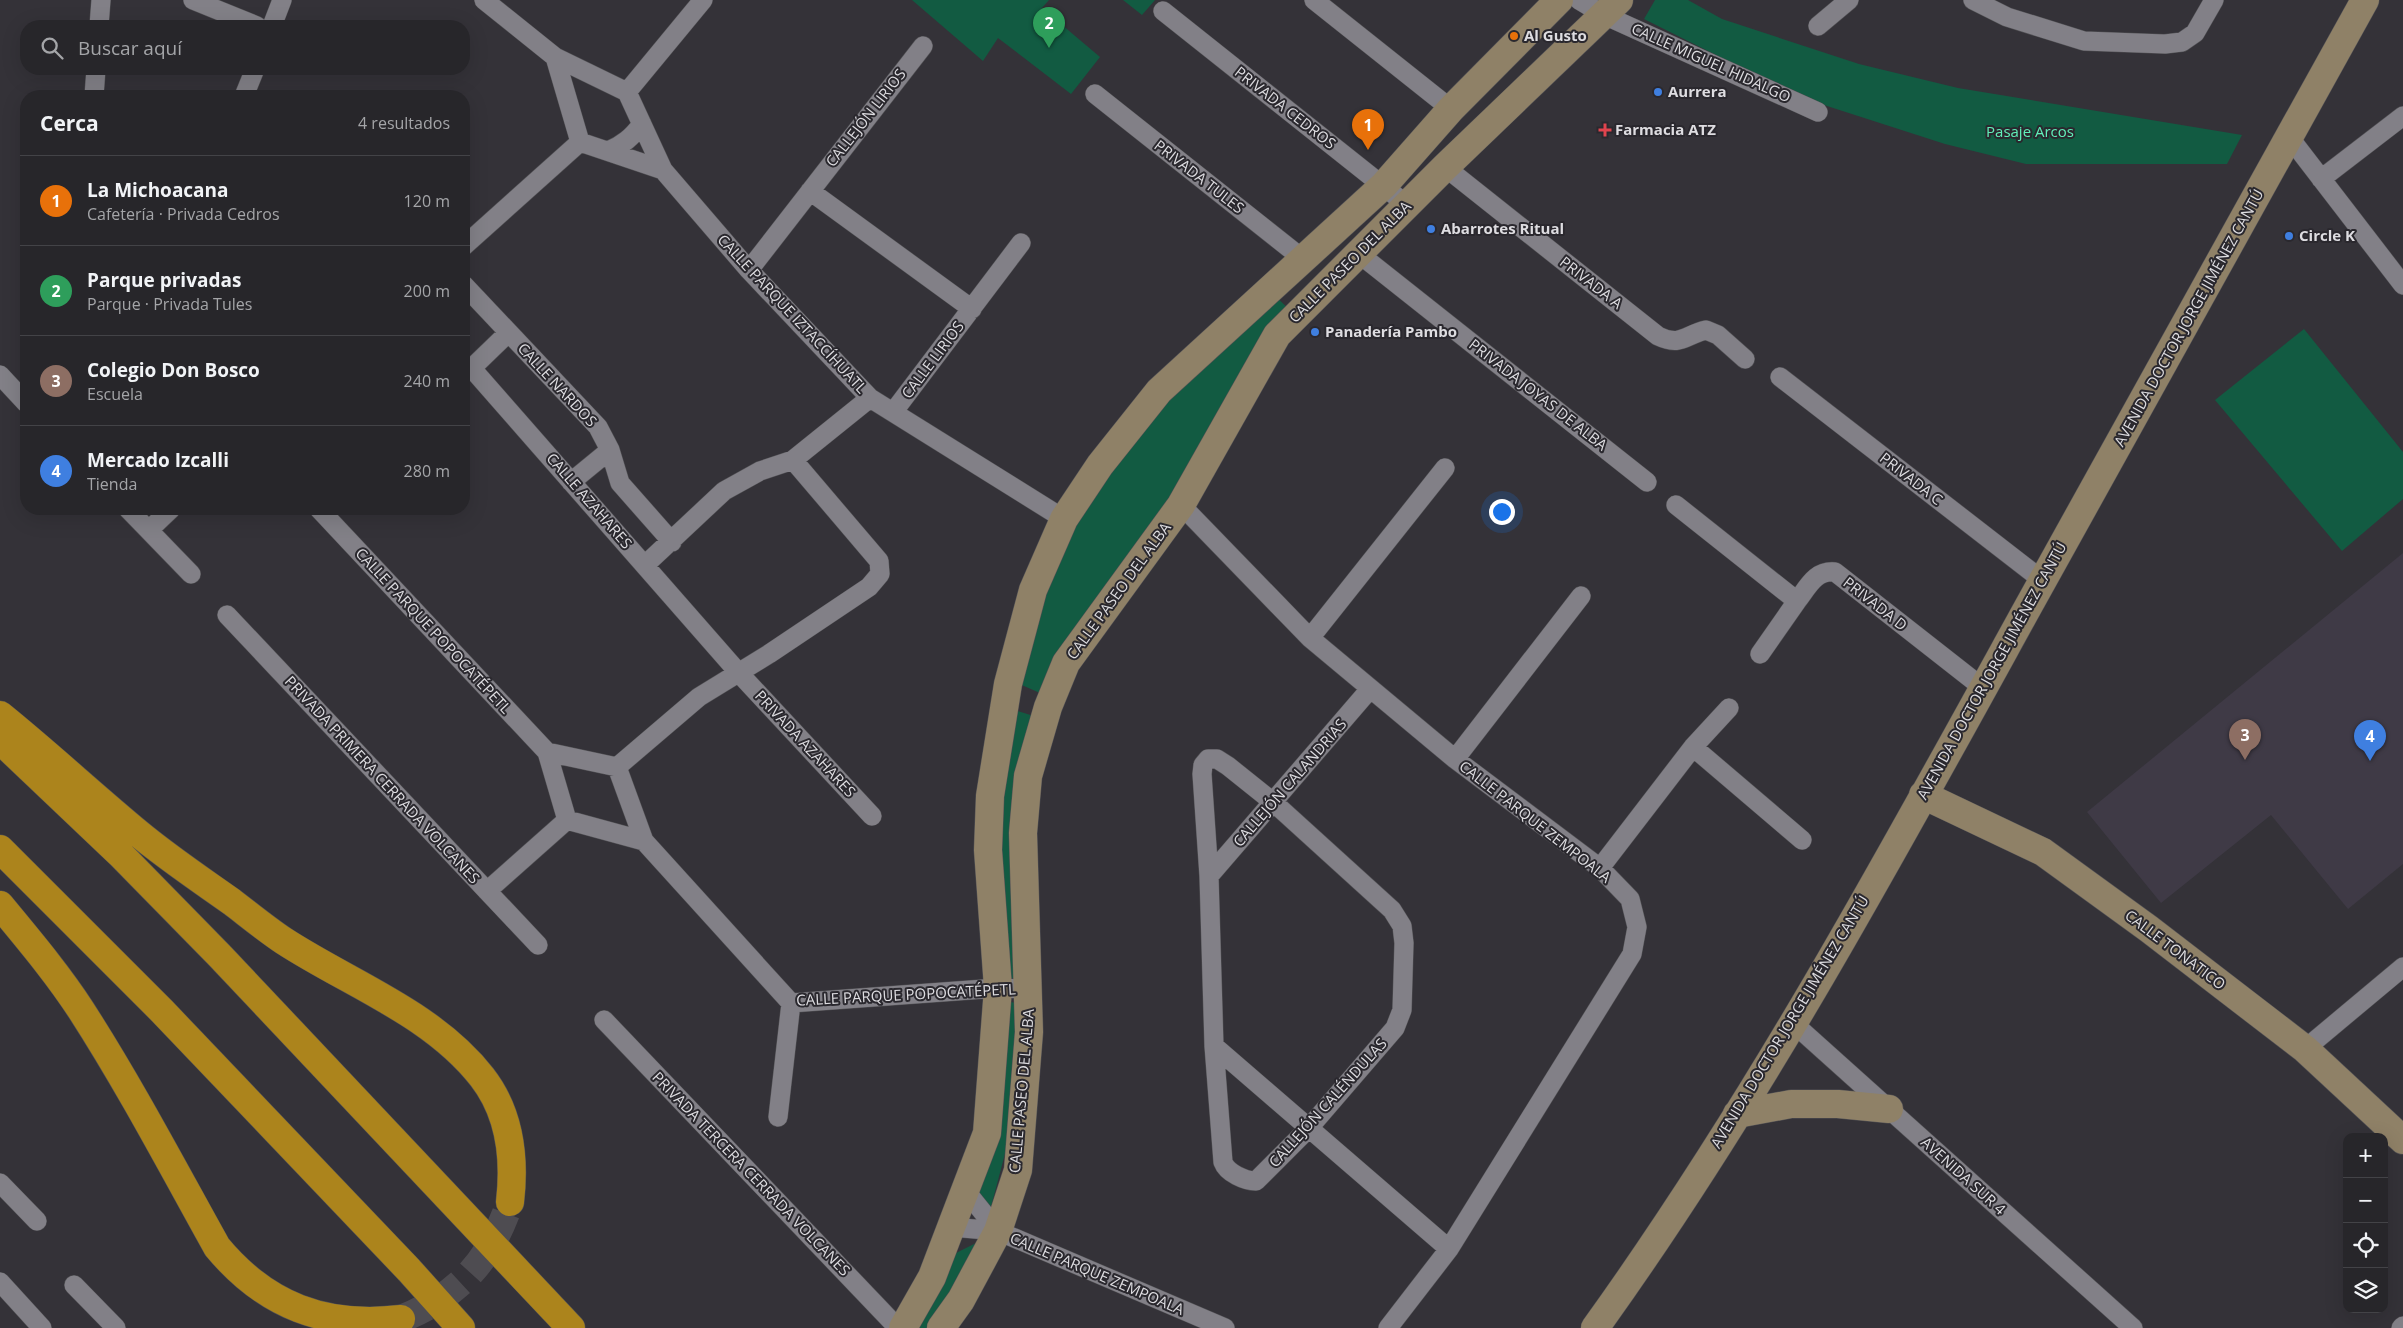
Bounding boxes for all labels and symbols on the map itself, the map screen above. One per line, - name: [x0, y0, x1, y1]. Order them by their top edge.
- pin: 2: [1033, 7, 1065, 48]
- street label: CALLE MIGUEL HIDALGO: [1629, 18, 1794, 106]
- place label: Al Gusto: [1524, 25, 1587, 45]
- marker: Al Gusto: [1508, 30, 1520, 42]
- street label: PRIVADA CEDROS: [1231, 61, 1340, 153]
- street label: CALLEJÓN LIRIOS: [821, 64, 910, 171]
- place label: Aurrera: [1668, 81, 1727, 101]
- marker: Aurrera: [1652, 86, 1664, 98]
- pin: 1: [1352, 109, 1384, 150]
- place label: Farmacia ATZ: [1615, 119, 1716, 139]
- park label: Pasaje Arcos: [1986, 121, 2074, 141]
- marker: Farmacia ATZ: [1599, 124, 1611, 136]
- street label: PRIVADA TULES: [1151, 135, 1249, 218]
- street label: AVENIDA DOCTOR JORGE JIMÉNEZ CANTÚ: [2109, 185, 2267, 450]
- street label: CALLE PASEO DEL ALBA: [1284, 196, 1415, 327]
- place label: Abarrotes Ritual: [1441, 218, 1564, 238]
- marker: Abarrotes Ritual: [1425, 223, 1437, 235]
- place label: Circle K: [2299, 225, 2355, 245]
- street label: CALLE PARQUE IZTACCÍHUATL: [714, 229, 872, 397]
- marker: Circle K: [2283, 230, 2295, 242]
- street label: PRIVADA A: [1556, 251, 1628, 313]
- street label: CALLE LIRIOS: [896, 317, 968, 402]
- place label: Panadería Pambo: [1325, 321, 1457, 341]
- marker: Panadería Pambo: [1309, 326, 1321, 338]
- street label: PRIVADA JOYAS DE ALBA: [1465, 334, 1612, 455]
- street label: CALLE NARDOS: [514, 338, 602, 430]
- street label: PRIVADA C: [1876, 447, 1947, 509]
- street label: CALLE AZAHARES: [543, 448, 637, 552]
- your location: [1489, 499, 1515, 525]
- street label: CALLE PASEO DEL ALBA: [1062, 517, 1175, 663]
- street label: AVENIDA DOCTOR JORGE JIMÉNEZ CANTÚ: [1912, 538, 2070, 803]
- street label: CALLE PARQUE POPOCATÉPETL: [351, 543, 516, 718]
- street label: PRIVADA D: [1839, 572, 1912, 635]
- street label: PRIVADA PRIMERA CERRADA VOLCANES: [281, 671, 485, 888]
- street label: PRIVADA AZAHARES: [751, 686, 860, 801]
- street label: CALLEJÓN CALANDRIAS: [1228, 714, 1350, 851]
- pin: 3: [2229, 719, 2261, 760]
- pin: 4: [2354, 720, 2386, 761]
- street label: CALLE PARQUE ZEMPOALA: [1456, 756, 1616, 887]
- street label: AVENIDA DOCTOR JORGE JIMÉNEZ CANTÚ: [1706, 892, 1873, 1151]
- street label: CALLE TONATICO: [2121, 905, 2230, 994]
- street label: CALLE PARQUE POPOCATÉPETL: [796, 978, 1016, 1010]
- street label: CALLE PASEO DEL ALBA: [1004, 1007, 1038, 1174]
- street label: CALLEJÓN CALÉNDULAS: [1264, 1033, 1391, 1171]
- street label: PRIVADA TERCERA CERRADA VOLCANES: [648, 1067, 855, 1280]
- street label: AVENIDA SUR 4: [1917, 1132, 2011, 1219]
- street label: CALLE PARQUE ZEMPOALA: [1007, 1227, 1188, 1319]

